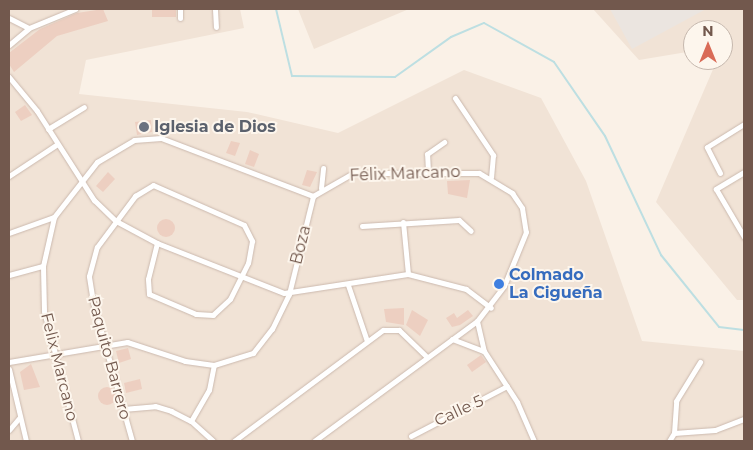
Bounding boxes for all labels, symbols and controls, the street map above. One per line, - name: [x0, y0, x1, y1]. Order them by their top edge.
- north arrow: [683, 20, 733, 70]
- text: N: [702, 22, 714, 40]
- place label: Iglesia de Dios: [154, 117, 276, 137]
- marker: Iglesia de Dios: [138, 121, 150, 133]
- street label: Félix Marcano: [349, 162, 461, 186]
- street label: Boza: [287, 223, 315, 267]
- place label: Colmado La Cigueña: [509, 265, 603, 303]
- marker: Colmado La Cigueña: [493, 278, 505, 290]
- street label: Paquito Barrero: [83, 294, 135, 422]
- street label: Felix Marcano: [36, 311, 82, 423]
- street label: Calle 5: [431, 391, 487, 431]

